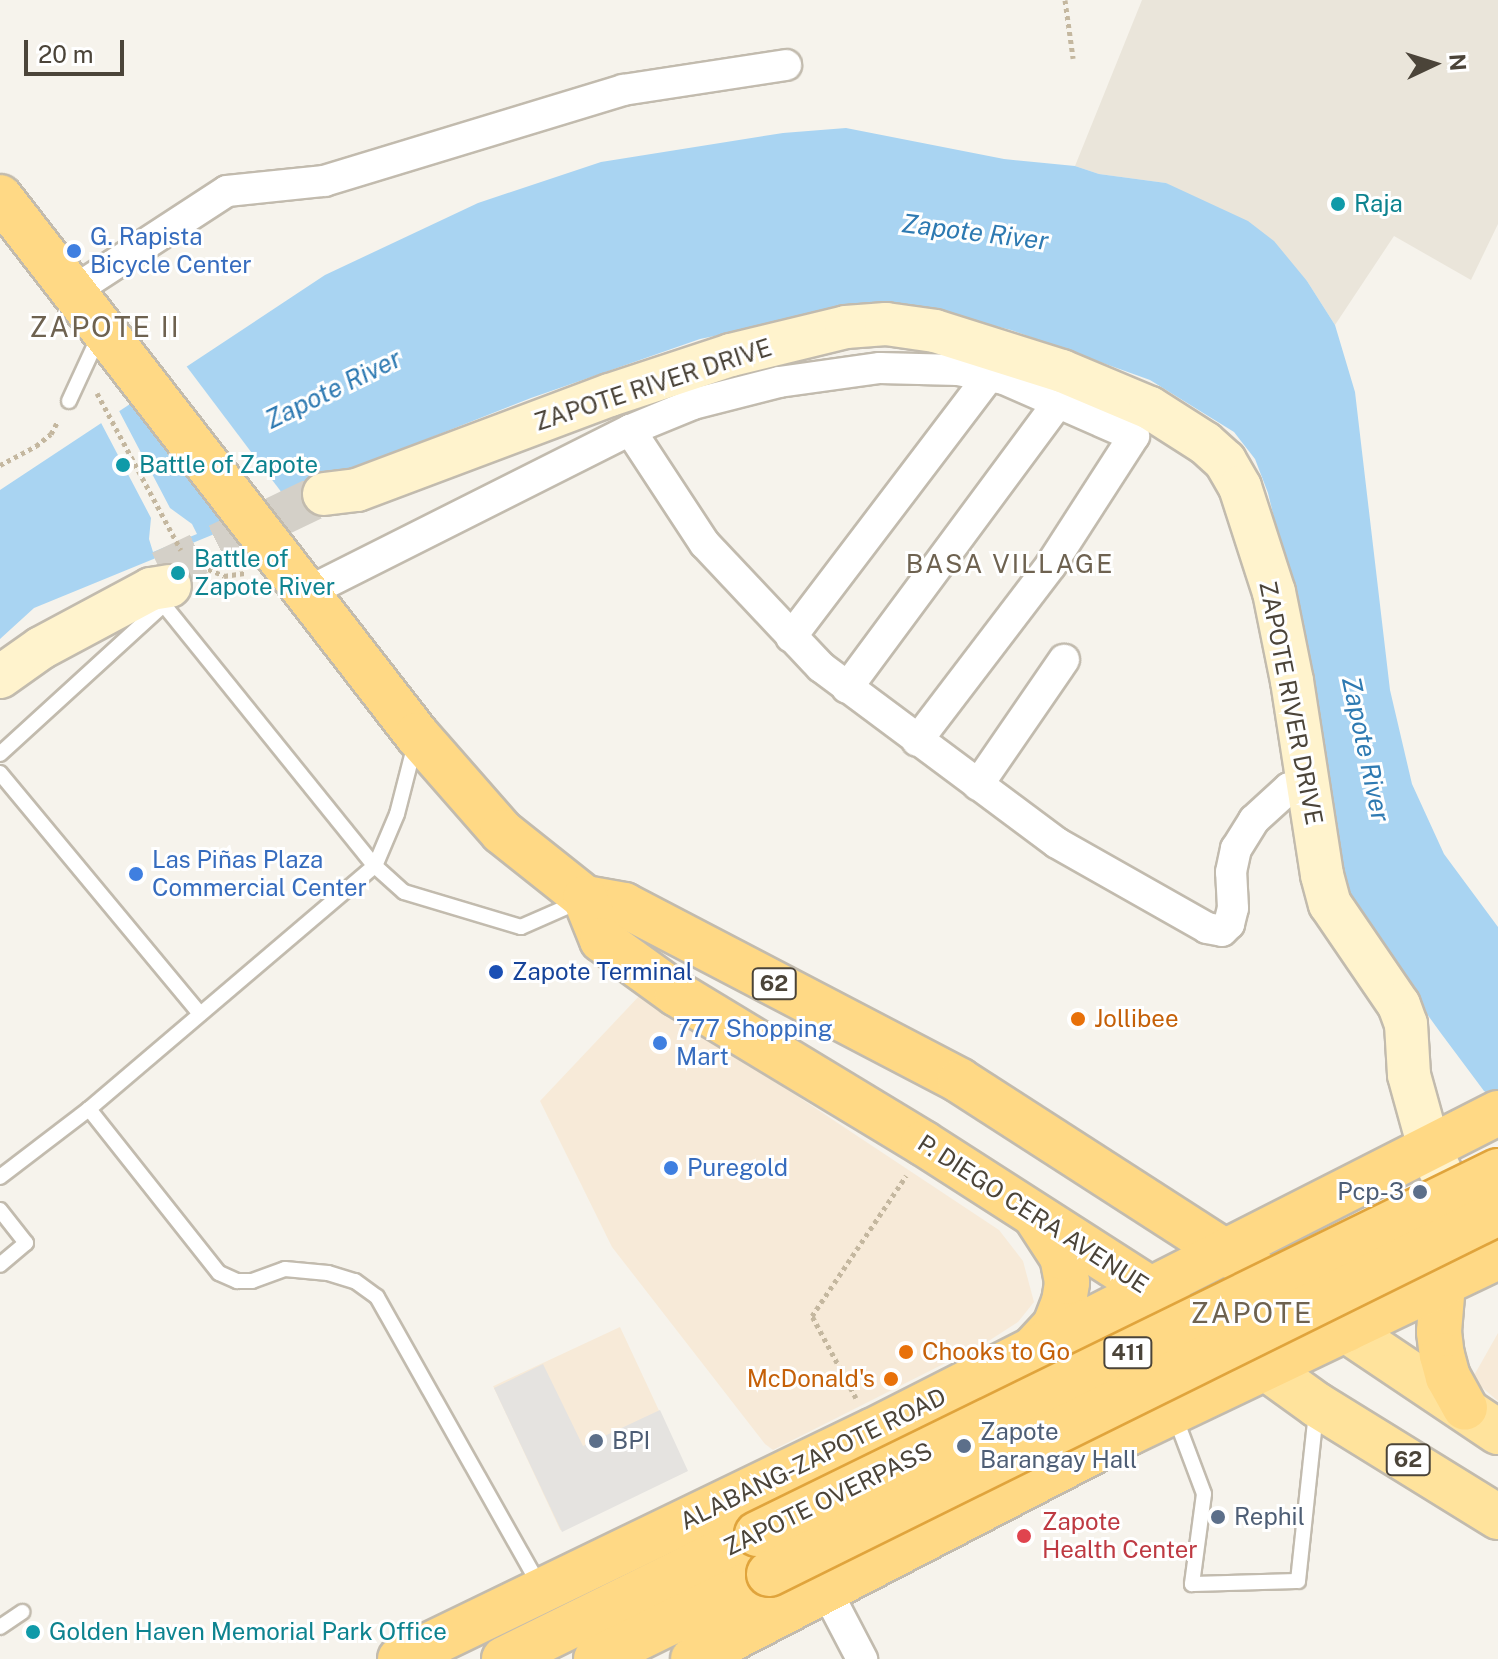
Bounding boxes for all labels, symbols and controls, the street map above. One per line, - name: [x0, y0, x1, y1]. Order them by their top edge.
- scale bar: [28, 24, 128, 74]
- north arrow: [1394, 24, 1474, 104]
- text: 20 m: [38, 40, 94, 68]
- text: N: [1444, 53, 1472, 72]
- place label: Raja: [1354, 190, 1403, 218]
- marker: Raja: [1329, 195, 1347, 213]
- water label: Zapote River: [900, 208, 1050, 256]
- place label: G. Rapista Bicycle Center: [90, 223, 252, 279]
- marker: G. Rapista Bicycle Center: [65, 242, 83, 260]
- district label: ZAPOTE II: [29, 310, 181, 344]
- street label: ZAPOTE RIVER DRIVE: [531, 333, 775, 437]
- water label: Zapote River: [260, 343, 406, 435]
- place label: Battle of Zapote: [139, 451, 318, 479]
- marker: Battle of Zapote: [114, 456, 132, 474]
- place label: Battle of Zapote River: [194, 545, 335, 601]
- district label: BASA VILLAGE: [905, 548, 1115, 580]
- marker: Battle of Zapote River: [169, 564, 187, 582]
- street label: ZAPOTE RIVER DRIVE: [1253, 579, 1329, 827]
- water label: Zapote River: [1335, 674, 1397, 824]
- place label: Las Piñas Plaza Commercial Center: [152, 846, 367, 902]
- marker: Las Piñas Plaza Commercial Center: [127, 865, 145, 883]
- place label: Zapote Terminal: [512, 958, 693, 986]
- marker: Zapote Terminal: [487, 963, 505, 981]
- road number: 62: [750, 966, 798, 1002]
- place label: Jollibee: [1094, 1005, 1179, 1033]
- marker: Jollibee: [1069, 1010, 1087, 1028]
- place label: 777 Shopping Mart: [676, 1015, 833, 1071]
- marker: 777 Shopping Mart: [651, 1034, 669, 1052]
- street label: P. DIEGO CERA AVENUE: [912, 1129, 1154, 1299]
- place label: Puregold: [687, 1154, 788, 1182]
- marker: Puregold: [662, 1159, 680, 1177]
- place label: Pcp-3: [1337, 1178, 1404, 1206]
- marker: Pcp-3: [1411, 1183, 1429, 1201]
- district label: ZAPOTE: [1191, 1296, 1313, 1330]
- road number: 411: [1102, 1335, 1154, 1371]
- place label: Chooks to Go: [922, 1338, 1070, 1366]
- marker: Chooks to Go: [897, 1343, 915, 1361]
- place label: McDonald's: [747, 1365, 875, 1393]
- marker: McDonald's: [882, 1370, 900, 1388]
- street label: ALABANG-ZAPOTE ROAD: [675, 1382, 951, 1536]
- place label: Zapote Barangay Hall: [980, 1418, 1137, 1474]
- place label: BPI: [612, 1427, 650, 1455]
- marker: BPI: [587, 1432, 605, 1450]
- street label: ZAPOTE OVERPASS: [719, 1436, 937, 1562]
- marker: Zapote Barangay Hall: [955, 1437, 973, 1455]
- road number: 62: [1384, 1442, 1432, 1478]
- place label: Rephil: [1234, 1503, 1305, 1531]
- place label: Zapote Health Center: [1042, 1508, 1198, 1564]
- marker: Rephil: [1209, 1508, 1227, 1526]
- marker: Zapote Health Center: [1013, 1525, 1035, 1547]
- place label: Golden Haven Memorial Park Office: [49, 1618, 447, 1646]
- marker: Golden Haven Memorial Park Office: [24, 1623, 42, 1641]

